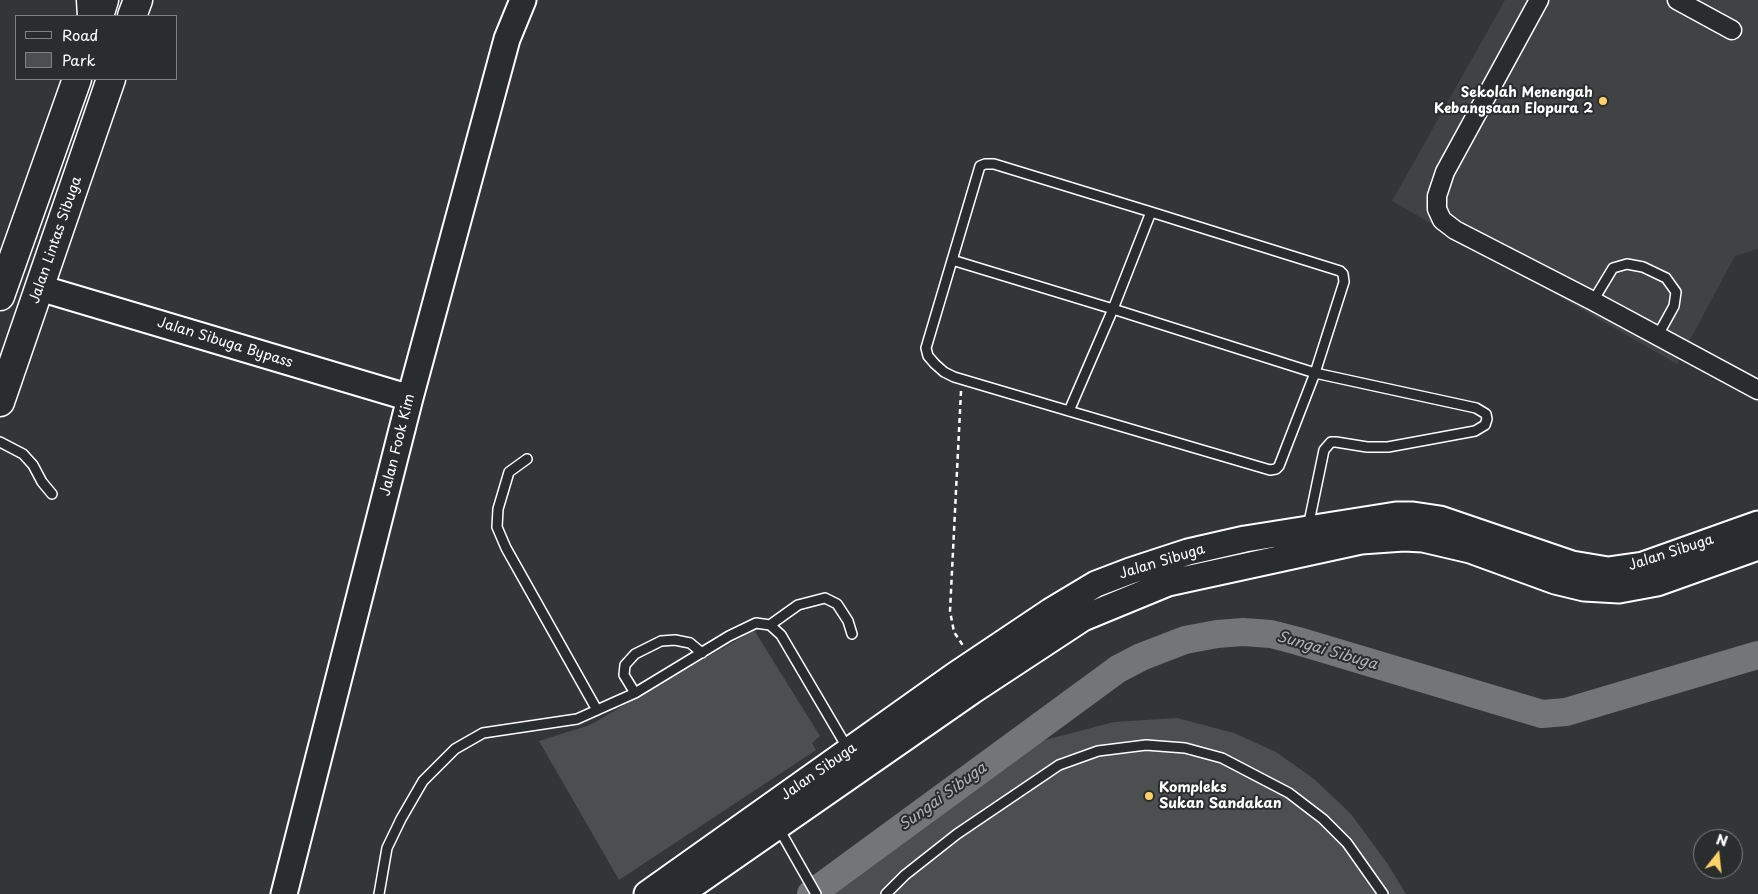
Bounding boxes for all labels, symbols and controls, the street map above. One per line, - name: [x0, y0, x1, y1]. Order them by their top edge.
- legend: [15, 15, 178, 80]
- text: Road: [62, 23, 98, 46]
- text: Park: [62, 48, 96, 71]
- place label: Sekolah Menengah Kebangsaan Elopura 2: [1434, 85, 1593, 118]
- marker: Sekolah Menengah Kebangsaan Elopura 2: [1597, 95, 1609, 107]
- street label: Jalan Lintas Sibuga: [26, 174, 86, 306]
- street label: Jalan Sibuga Bypass: [155, 314, 295, 372]
- street label: Jalan Fook Kim: [377, 392, 419, 498]
- street label: Jalan Sibuga: [1626, 531, 1716, 575]
- street label: Jalan Sibuga: [1117, 541, 1207, 583]
- water label: Sungai Sibuga: [1275, 628, 1379, 674]
- street label: Jalan Sibuga: [778, 740, 860, 804]
- water label: Sungai Sibuga: [896, 759, 990, 835]
- place label: Kompleks Sukan Sandakan: [1159, 780, 1282, 812]
- marker: Kompleks Sukan Sandakan: [1143, 790, 1155, 802]
- text: N: [1714, 828, 1730, 852]
- north arrow: [1693, 829, 1743, 879]

